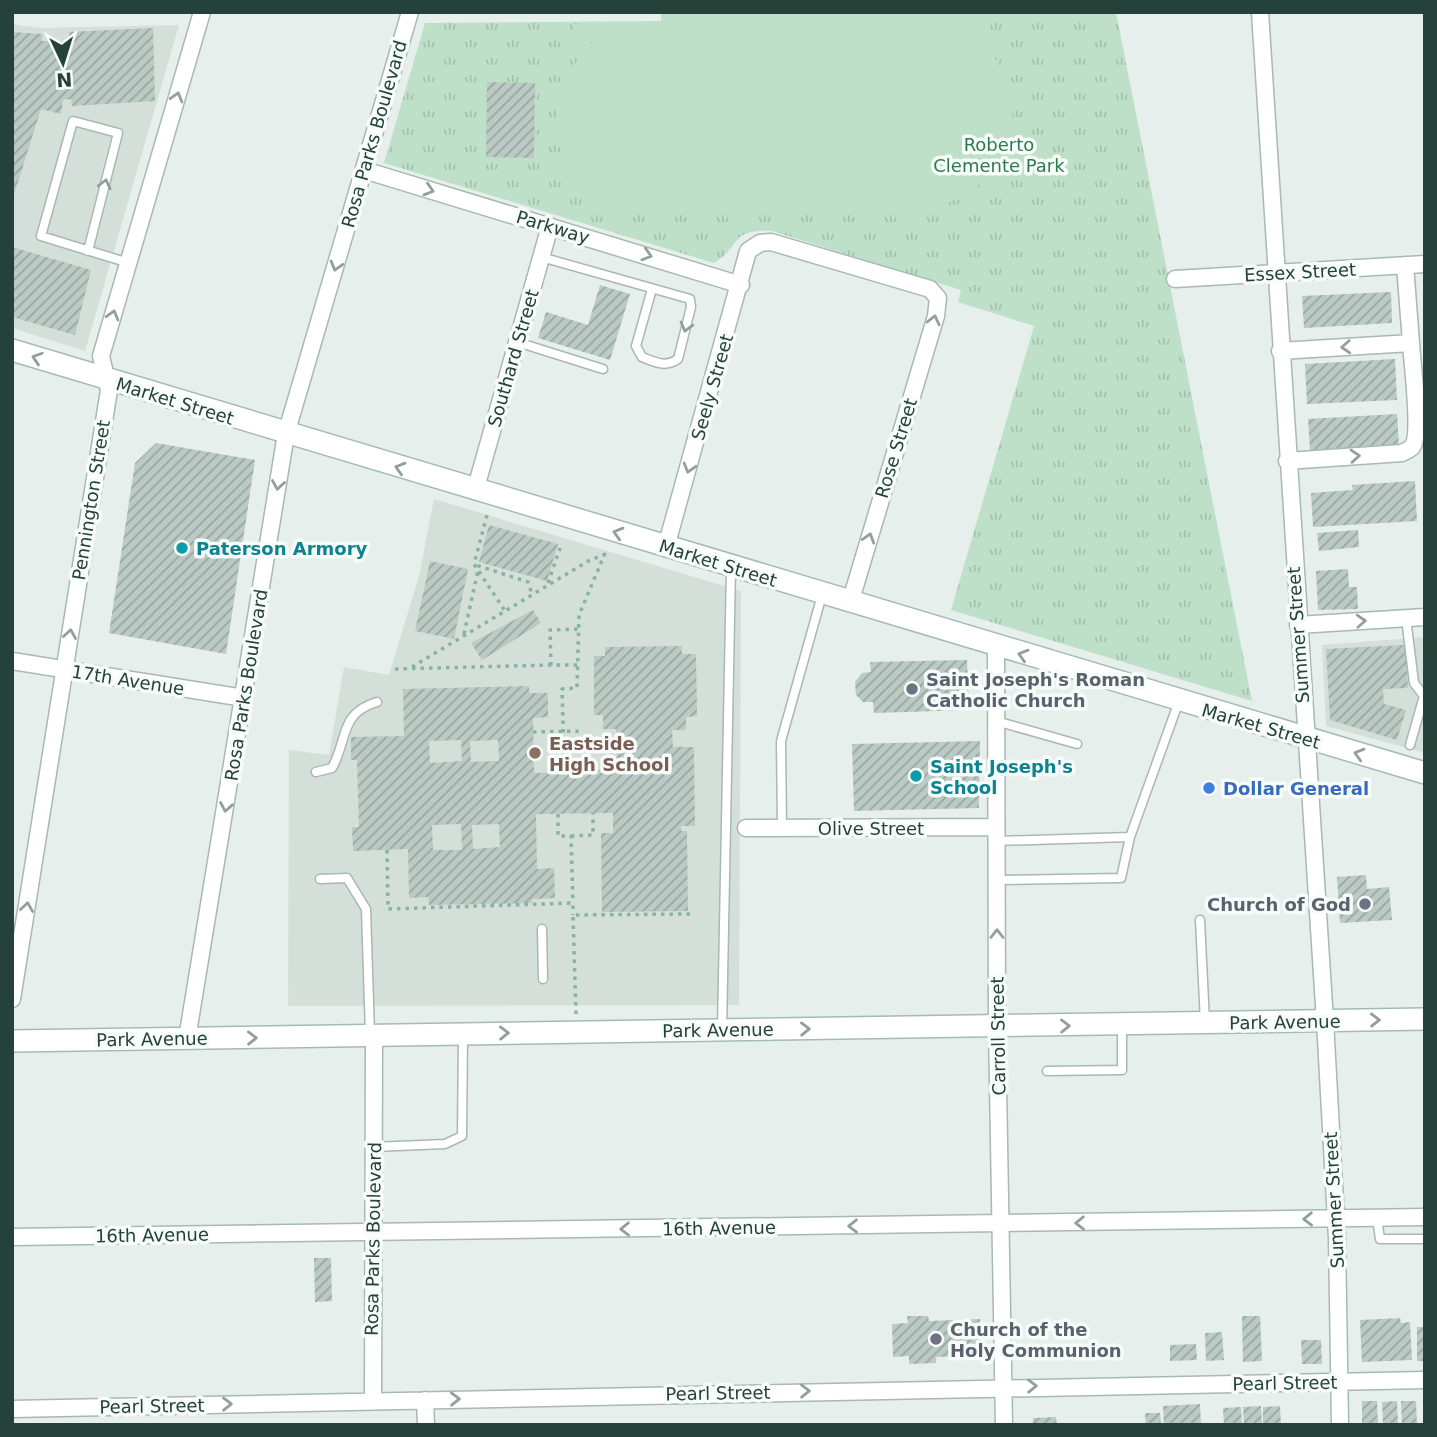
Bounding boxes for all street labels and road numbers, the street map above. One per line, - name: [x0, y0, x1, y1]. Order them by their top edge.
- street label: Rosa Parks Boulevard: [337, 38, 411, 230]
- street label: Parkway: [514, 206, 592, 248]
- street label: Essex Street: [1244, 259, 1356, 285]
- street label: Southard Street: [483, 287, 543, 429]
- street label: Seely Street: [687, 331, 737, 443]
- street label: Market Street: [113, 373, 237, 429]
- street label: Rose Street: [871, 395, 921, 501]
- street label: Pennington Street: [68, 418, 114, 582]
- street label: Market Street: [656, 535, 780, 591]
- street label: Summer Street: [1283, 566, 1313, 704]
- street label: Rosa Parks Boulevard: [220, 588, 272, 782]
- street label: 17th Avenue: [70, 661, 186, 699]
- street label: Market Street: [1199, 699, 1323, 753]
- street label: Olive Street: [818, 818, 924, 839]
- street label: Carroll Street: [986, 976, 1010, 1096]
- street label: Park Avenue: [1229, 1011, 1341, 1033]
- street label: Park Avenue: [662, 1019, 774, 1041]
- street label: Park Avenue: [96, 1028, 208, 1050]
- street label: Summer Street: [1320, 1131, 1348, 1269]
- street label: Rosa Parks Boulevard: [361, 1142, 385, 1336]
- street label: 16th Avenue: [662, 1217, 776, 1239]
- street label: 16th Avenue: [95, 1224, 209, 1246]
- street label: Pearl Street: [1232, 1372, 1338, 1394]
- street label: Pearl Street: [665, 1382, 771, 1404]
- street label: Pearl Street: [99, 1395, 205, 1417]

